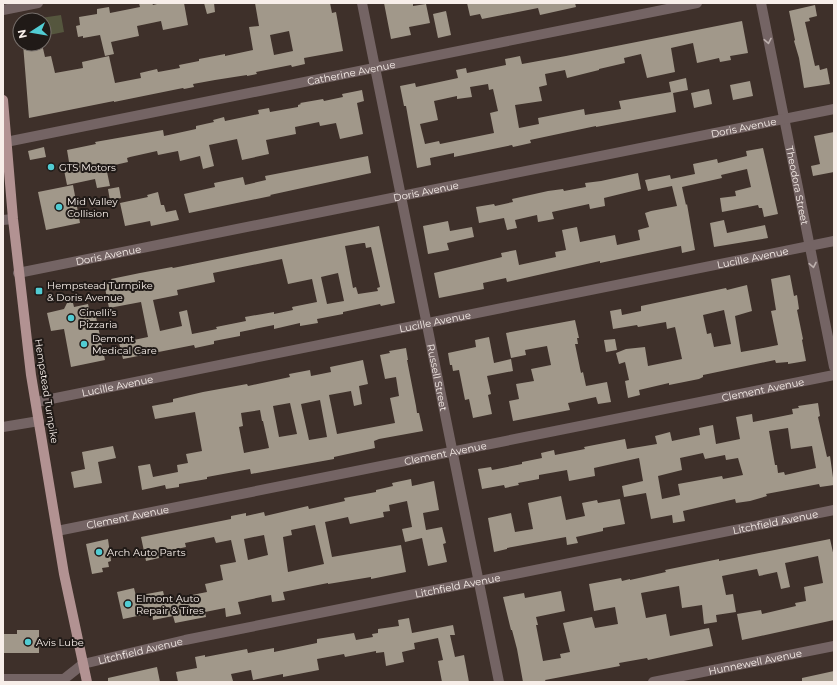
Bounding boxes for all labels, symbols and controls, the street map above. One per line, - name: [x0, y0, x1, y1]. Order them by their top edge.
- north arrow: [12, 12, 52, 52]
- text: N: [14, 28, 30, 40]
- one-way arrow: [764, 38, 772, 44]
- street label: Catherine Avenue: [306, 58, 396, 88]
- street label: Doris Avenue: [710, 115, 777, 141]
- street label: Theodora Street: [783, 145, 811, 226]
- place label: GTS Motors: [59, 161, 116, 174]
- marker: GTS Motors: [46, 162, 56, 172]
- street label: Doris Avenue: [392, 179, 460, 204]
- place label: Mid Valley Collision: [67, 195, 118, 220]
- marker: Mid Valley Collision: [54, 202, 64, 212]
- street label: Doris Avenue: [74, 242, 142, 268]
- street label: Lucille Avenue: [716, 244, 790, 271]
- one-way arrow: [809, 262, 817, 268]
- place label: Hempstead Turnpike & Doris Avenue: [47, 279, 153, 304]
- marker: Hempstead Turnpike & Doris Avenue: [34, 286, 44, 296]
- place label: Cinelli’s Pizzaria: [79, 306, 118, 331]
- street label: Lucille Avenue: [398, 308, 472, 336]
- marker: Cinelli’s Pizzaria: [66, 313, 76, 323]
- place label: Demont Medical Care: [92, 332, 157, 357]
- street label: Hempstead Turnpike: [32, 338, 61, 444]
- marker: Demont Medical Care: [79, 339, 89, 349]
- street label: Russell Street: [424, 343, 450, 412]
- street label: Lucille Avenue: [81, 373, 154, 400]
- street label: Clement Avenue: [721, 375, 805, 404]
- street label: Clement Avenue: [403, 439, 488, 468]
- street label: Clement Avenue: [85, 503, 170, 532]
- street label: Litchfield Avenue: [732, 507, 819, 537]
- place label: Arch Auto Parts: [107, 546, 186, 559]
- marker: Arch Auto Parts: [94, 547, 104, 557]
- street label: Litchfield Avenue: [414, 571, 501, 601]
- place label: Elmont Auto Repair & Tires: [136, 592, 204, 617]
- marker: Elmont Auto Repair & Tires: [123, 599, 133, 609]
- street label: Litchfield Avenue: [97, 635, 184, 667]
- place label: Avis Lube: [36, 636, 84, 649]
- marker: Avis Lube: [23, 637, 33, 647]
- street label: Hunnewell Avenue: [707, 647, 803, 678]

